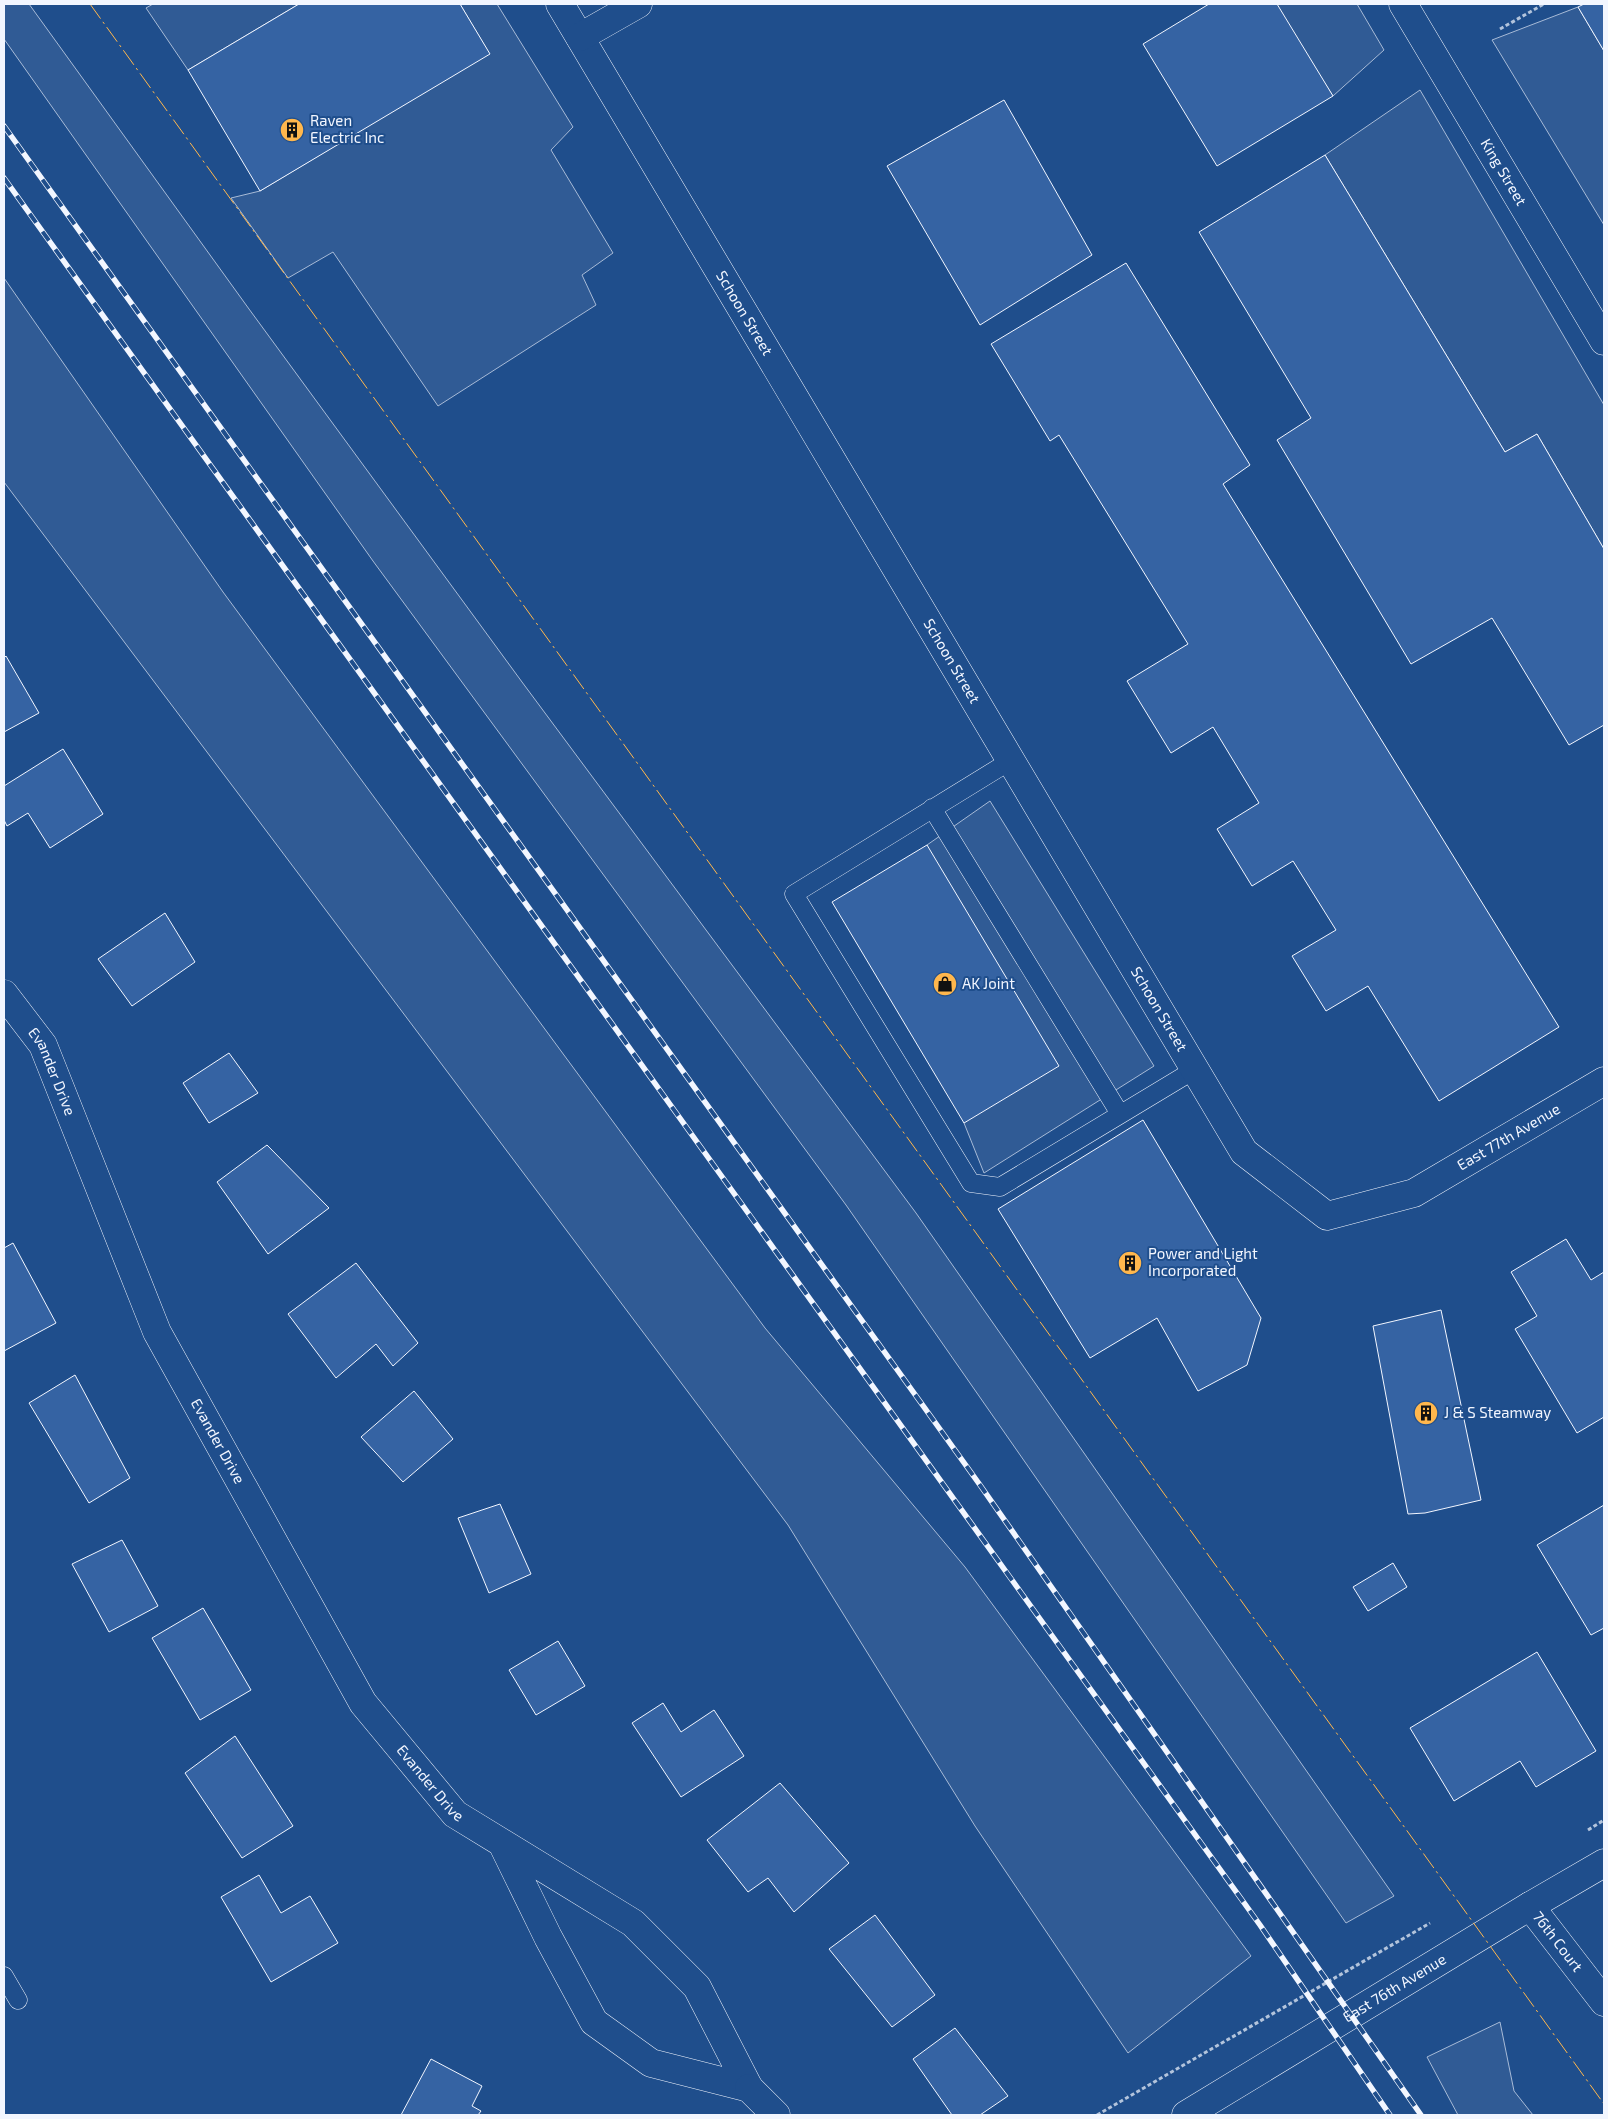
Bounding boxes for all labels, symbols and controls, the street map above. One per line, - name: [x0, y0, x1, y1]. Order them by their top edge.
- place label: Raven Electric Inc: [310, 111, 384, 146]
- building icon: Raven Electric Inc: [279, 117, 305, 143]
- street label: King Street: [1477, 135, 1531, 209]
- street label: Schoon Street: [713, 267, 777, 359]
- street label: Schoon Street: [920, 615, 985, 706]
- street label: Schoon Street: [1128, 963, 1192, 1054]
- shop icon: AK Joint: [932, 971, 958, 997]
- place label: AK Joint: [962, 974, 1015, 992]
- street label: Evander Drive: [25, 1023, 80, 1118]
- street label: East 77th Avenue: [1453, 1099, 1563, 1174]
- place label: Power and Light Incorporated: [1148, 1244, 1258, 1279]
- building icon: Power and Light Incorporated: [1117, 1250, 1143, 1276]
- street label: Evander Drive: [188, 1395, 249, 1487]
- building icon: J & S Steamway: [1413, 1400, 1439, 1426]
- place label: J & S Steamway: [1444, 1403, 1551, 1421]
- street label: Evander Drive: [393, 1741, 467, 1825]
- street label: 76th Court: [1529, 1907, 1587, 1975]
- street label: East 76th Avenue: [1339, 1949, 1449, 2026]

